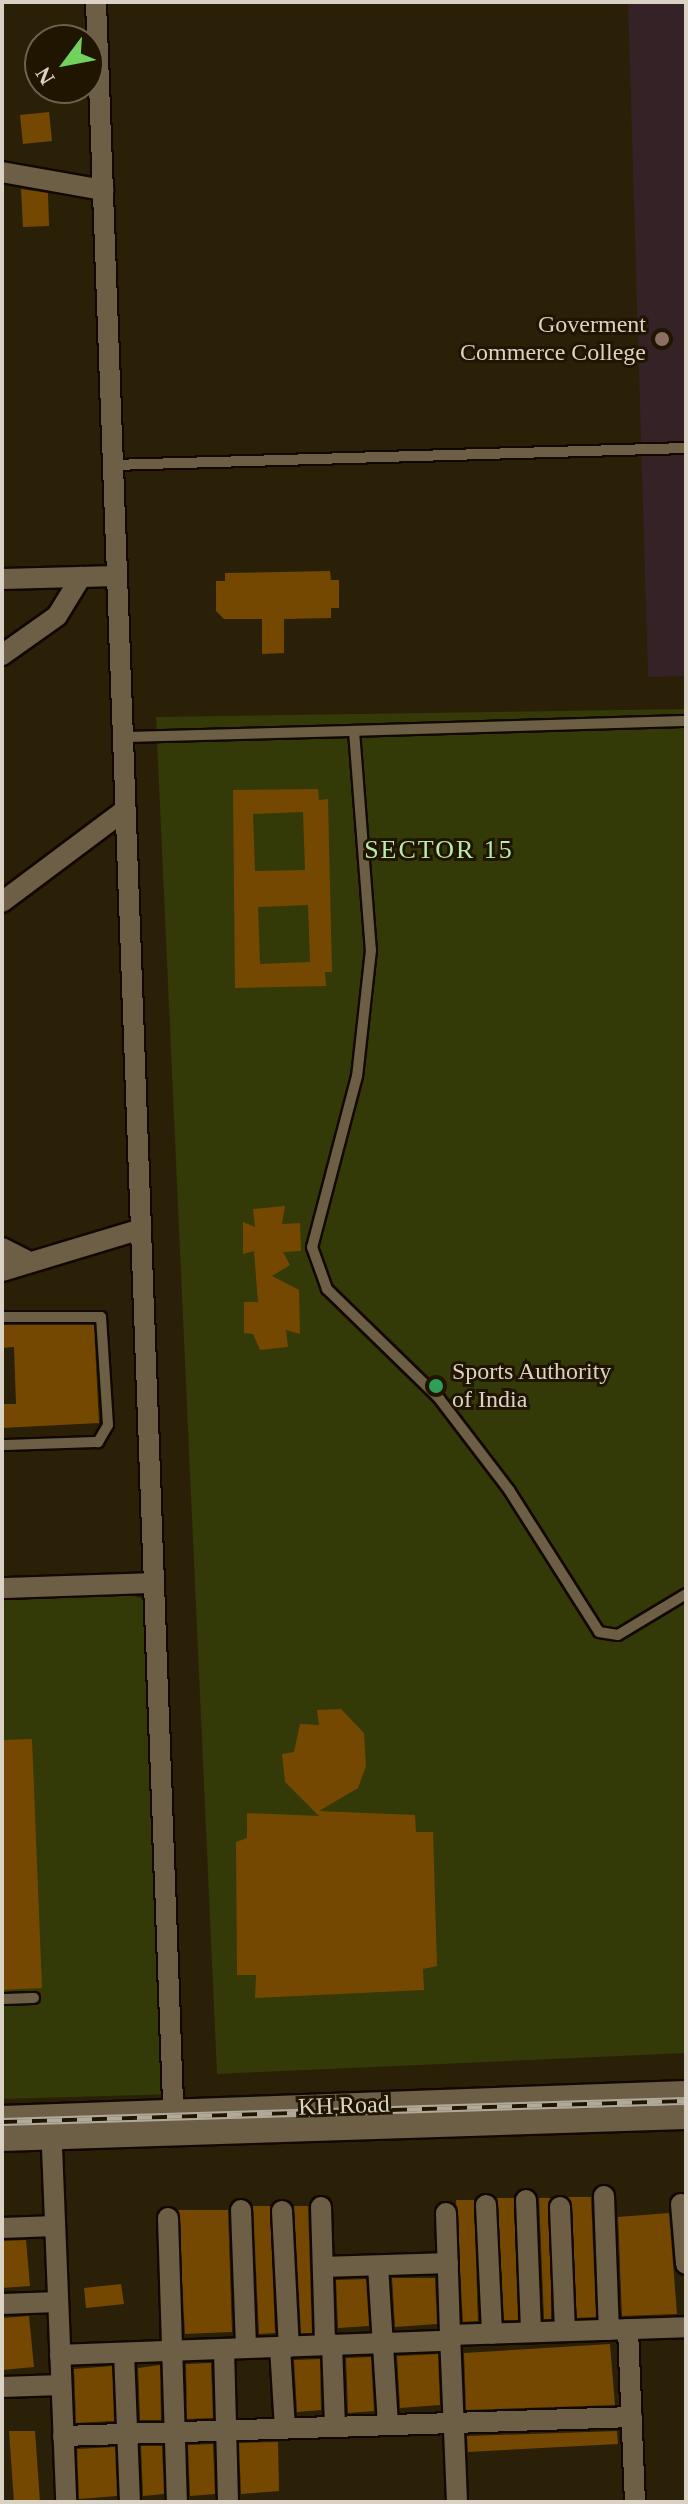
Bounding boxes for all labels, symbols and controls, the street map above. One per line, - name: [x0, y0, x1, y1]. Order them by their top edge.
- north arrow: [24, 24, 104, 104]
- text: N: [30, 63, 60, 89]
- place label: Goverment Commerce College: [460, 311, 646, 367]
- marker: Goverment Commerce College: [653, 330, 671, 348]
- district label: SECTOR 15: [364, 834, 514, 866]
- place label: Sports Authority of India: [452, 1358, 613, 1414]
- marker: Sports Authority of India: [427, 1377, 445, 1395]
- street label: KH Road: [298, 2090, 390, 2122]

